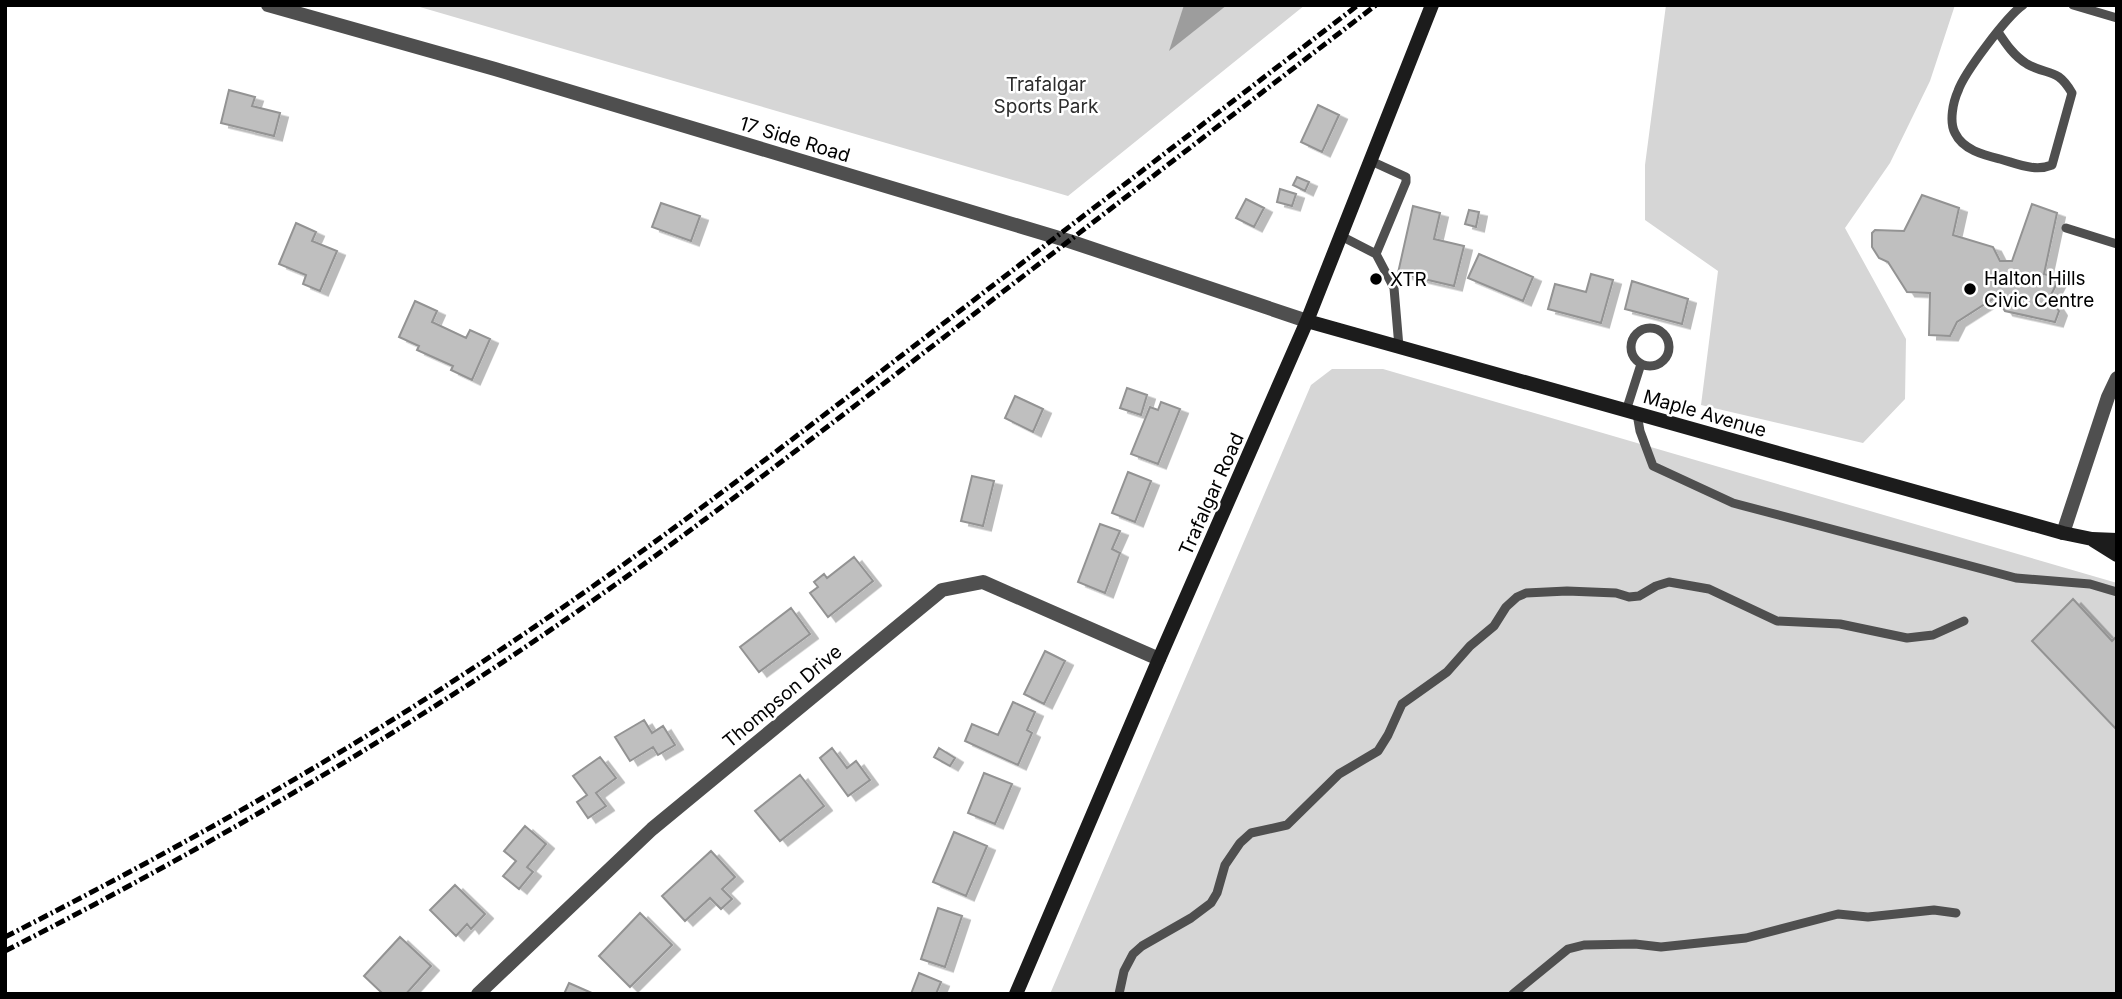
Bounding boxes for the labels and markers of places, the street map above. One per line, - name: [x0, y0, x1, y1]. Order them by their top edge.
- place label: Halton Hills Civic Centre: [1984, 267, 2094, 312]
- place label: XTR: [1390, 268, 1427, 291]
- marker: XTR: [1368, 271, 1384, 287]
- marker: Halton Hills Civic Centre: [1962, 281, 1978, 297]

